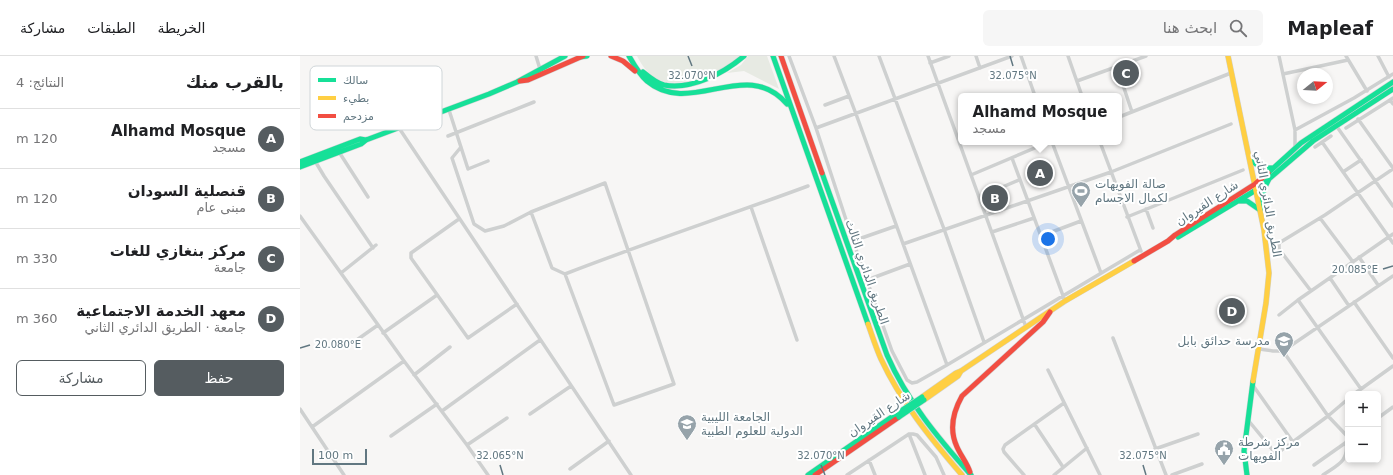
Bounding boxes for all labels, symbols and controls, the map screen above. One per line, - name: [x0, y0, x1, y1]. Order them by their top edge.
- search box: [983, 10, 1263, 46]
- icon: search: [1227, 17, 1249, 39]
- text: Mapleaf: [1287, 17, 1373, 39]
- text: ابحث هنا: [1163, 19, 1217, 37]
- text: مشاركة: [20, 20, 65, 36]
- text: الطبقات: [87, 20, 136, 36]
- text: الخريطة: [158, 20, 205, 36]
- pin: C: [1113, 58, 1139, 88]
- legend: [310, 66, 442, 130]
- north arrow: [1297, 68, 1333, 104]
- text: 32.070°N: [668, 70, 716, 81]
- text: 32.075°N: [989, 70, 1037, 81]
- text: بالقرب منك: [186, 72, 284, 92]
- text: سالك: [343, 74, 368, 87]
- text: النتائج: 4: [16, 75, 64, 90]
- text: بطيء: [343, 92, 369, 105]
- popup: [958, 93, 1122, 145]
- text: Alhamd Mosque: [973, 103, 1107, 121]
- text: مزدحم: [343, 110, 374, 123]
- text: مسجد: [973, 121, 1006, 136]
- text: Alhamd Mosque: [111, 122, 246, 140]
- text: 120 m: [16, 131, 58, 146]
- text: A: [266, 131, 276, 146]
- text: مسجد: [212, 140, 246, 155]
- street label: الطريق الدائري الثاني: [1251, 150, 1284, 259]
- pin: A: [1027, 158, 1053, 188]
- place label: صالة الفويهات لكمال الاجسام: [1095, 177, 1168, 205]
- street label: شارع القيروان: [1173, 178, 1241, 229]
- sports icon: صالة الفويهات لكمال الاجسام: [1070, 180, 1092, 208]
- text: قنصلية السودان: [128, 182, 246, 200]
- pin: B: [982, 183, 1008, 213]
- text: 120 m: [16, 191, 58, 206]
- text: B: [266, 191, 276, 206]
- text: مبنى عام: [196, 200, 246, 215]
- street label: الطريق الدائري الثالث: [842, 218, 892, 327]
- your location: [1038, 229, 1058, 249]
- text: مركز بنغازي للغات: [110, 242, 246, 260]
- text: 330 m: [16, 251, 58, 266]
- text: C: [266, 251, 276, 266]
- text: جامعة: [214, 260, 246, 275]
- text: 20.085°E: [1332, 264, 1378, 275]
- pin: D: [1219, 296, 1245, 326]
- text: معهد الخدمة الاجتماعية: [76, 302, 246, 320]
- text: 360 m: [16, 311, 58, 326]
- text: D: [266, 311, 276, 326]
- text: جامعة · الطريق الدائري الثاني: [84, 320, 246, 335]
- school or university icon: مدرسة حدائق بابل: [1273, 330, 1295, 358]
- place label: مدرسة حدائق بابل: [1178, 334, 1270, 349]
- text: 20.080°E: [315, 339, 361, 350]
- button: مشاركة: [16, 360, 146, 396]
- button: حفظ: [154, 360, 284, 396]
- street label: شارع القيروان: [845, 388, 913, 441]
- map controls: [1345, 391, 1381, 463]
- button: +: [1345, 391, 1381, 427]
- place label: الجامعة الليبية الدولية للعلوم الطبية: [701, 410, 803, 439]
- school or university icon: الجامعة الليبية الدولية للعلوم الطبية: [676, 413, 698, 441]
- button: −: [1345, 427, 1381, 463]
- place label: مركز شرطة الفويهات: [1238, 435, 1300, 464]
- public building icon: مركز شرطة الفويهات: [1213, 438, 1235, 466]
- scale bar: [312, 447, 367, 466]
- text: 100 m: [318, 449, 353, 462]
- text: 32.065°N: [476, 450, 524, 461]
- text: 32.070°N: [797, 450, 845, 461]
- text: 32.075°N: [1119, 450, 1167, 461]

